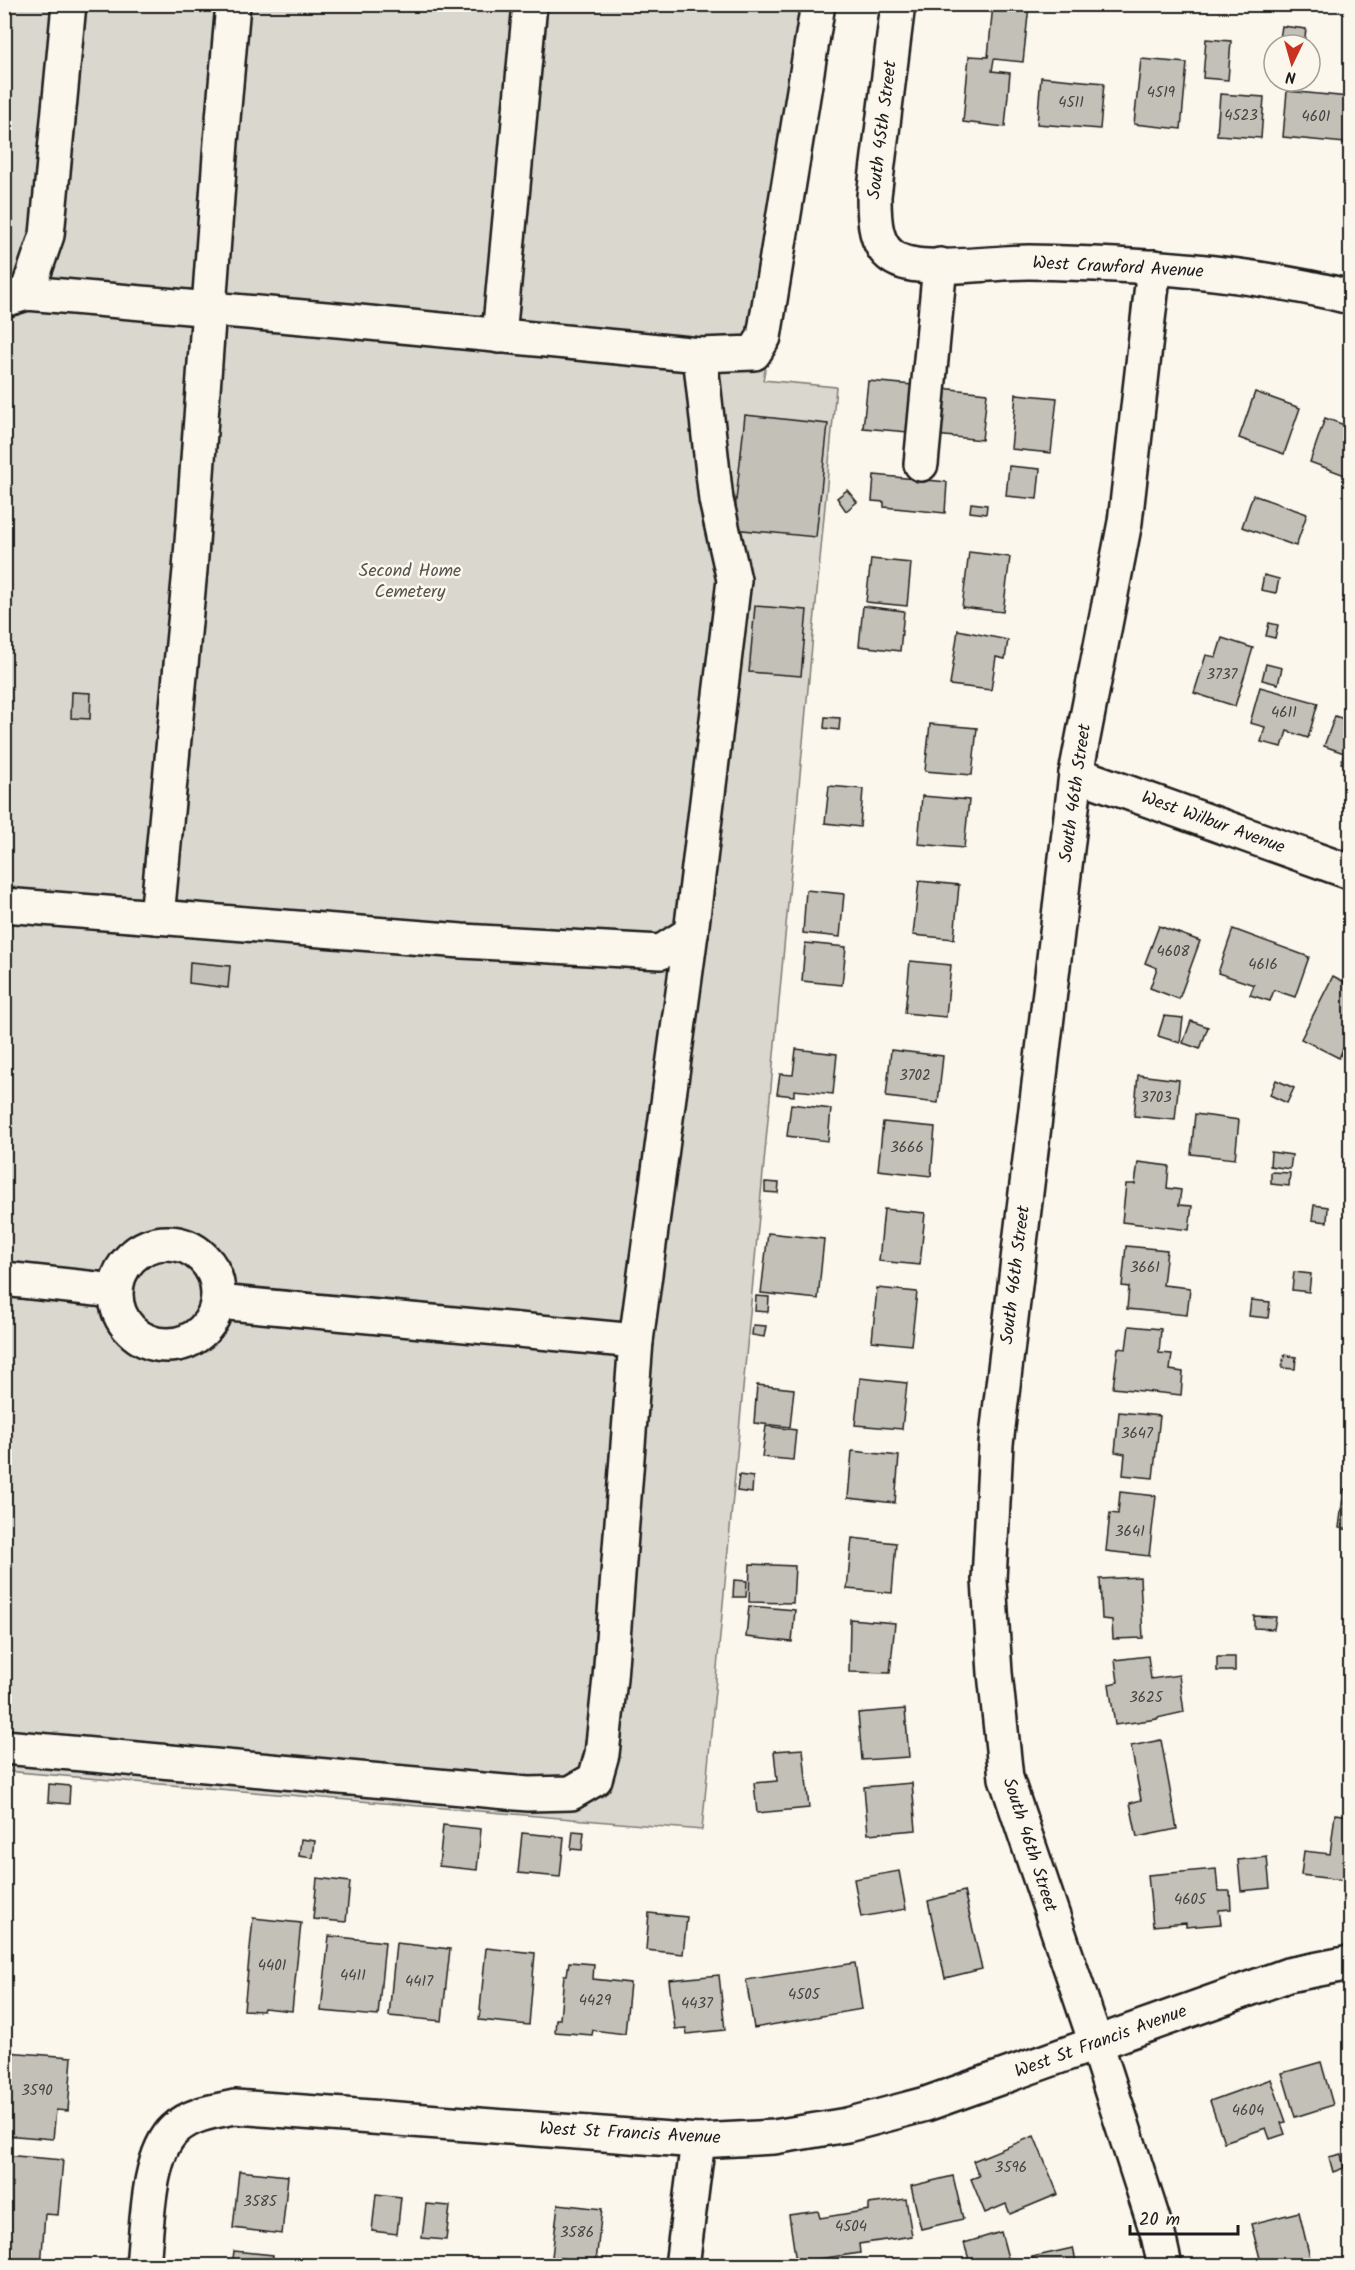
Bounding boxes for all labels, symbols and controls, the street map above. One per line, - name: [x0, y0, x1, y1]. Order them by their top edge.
- north arrow: [1262, 33, 1322, 93]
- street label: South 45th Street: [860, 58, 906, 201]
- text: N: [1285, 64, 1297, 89]
- house number: 4519: [1147, 81, 1176, 105]
- house number: 4511: [1058, 91, 1084, 115]
- house number: 4523: [1224, 104, 1258, 128]
- house number: 4601: [1302, 105, 1331, 129]
- street label: West Crawford Avenue: [1032, 249, 1204, 287]
- park label: Second Home Cemetery: [359, 557, 461, 607]
- house number: 3737: [1207, 663, 1239, 687]
- house number: 4611: [1271, 701, 1297, 725]
- street label: South 46th Street: [1052, 721, 1100, 864]
- street label: West Wilbur Avenue: [1137, 784, 1289, 862]
- house number: 4608: [1156, 940, 1191, 964]
- house number: 4616: [1248, 953, 1278, 977]
- house number: 3702: [899, 1064, 931, 1088]
- house number: 3703: [1140, 1086, 1172, 1110]
- house number: 3666: [890, 1136, 924, 1160]
- street label: South 46th Street: [993, 1203, 1039, 1346]
- house number: 3661: [1130, 1256, 1160, 1280]
- house number: 3647: [1121, 1422, 1154, 1446]
- house number: 3641: [1115, 1520, 1145, 1544]
- house number: 3625: [1129, 1686, 1164, 1710]
- street label: South 46th Street: [994, 1774, 1065, 1917]
- house number: 4605: [1174, 1888, 1207, 1912]
- house number: 4401: [258, 1954, 287, 1978]
- house number: 4411: [340, 1964, 366, 1988]
- house number: 4417: [405, 1970, 434, 1994]
- house number: 4505: [788, 1983, 821, 2007]
- house number: 4429: [579, 1989, 612, 2013]
- house number: 4437: [681, 1992, 714, 2016]
- street label: West St Francis Avenue: [1011, 1997, 1191, 2087]
- house number: 3590: [21, 2079, 53, 2103]
- house number: 4604: [1232, 2099, 1264, 2123]
- street label: West St Francis Avenue: [539, 2115, 721, 2153]
- house number: 3596: [995, 2156, 1027, 2180]
- house number: 3585: [243, 2190, 278, 2214]
- scale bar: [1130, 2198, 1238, 2236]
- text: 20 m: [1139, 2206, 1180, 2235]
- house number: 4504: [835, 2215, 867, 2239]
- house number: 3586: [560, 2221, 594, 2245]

